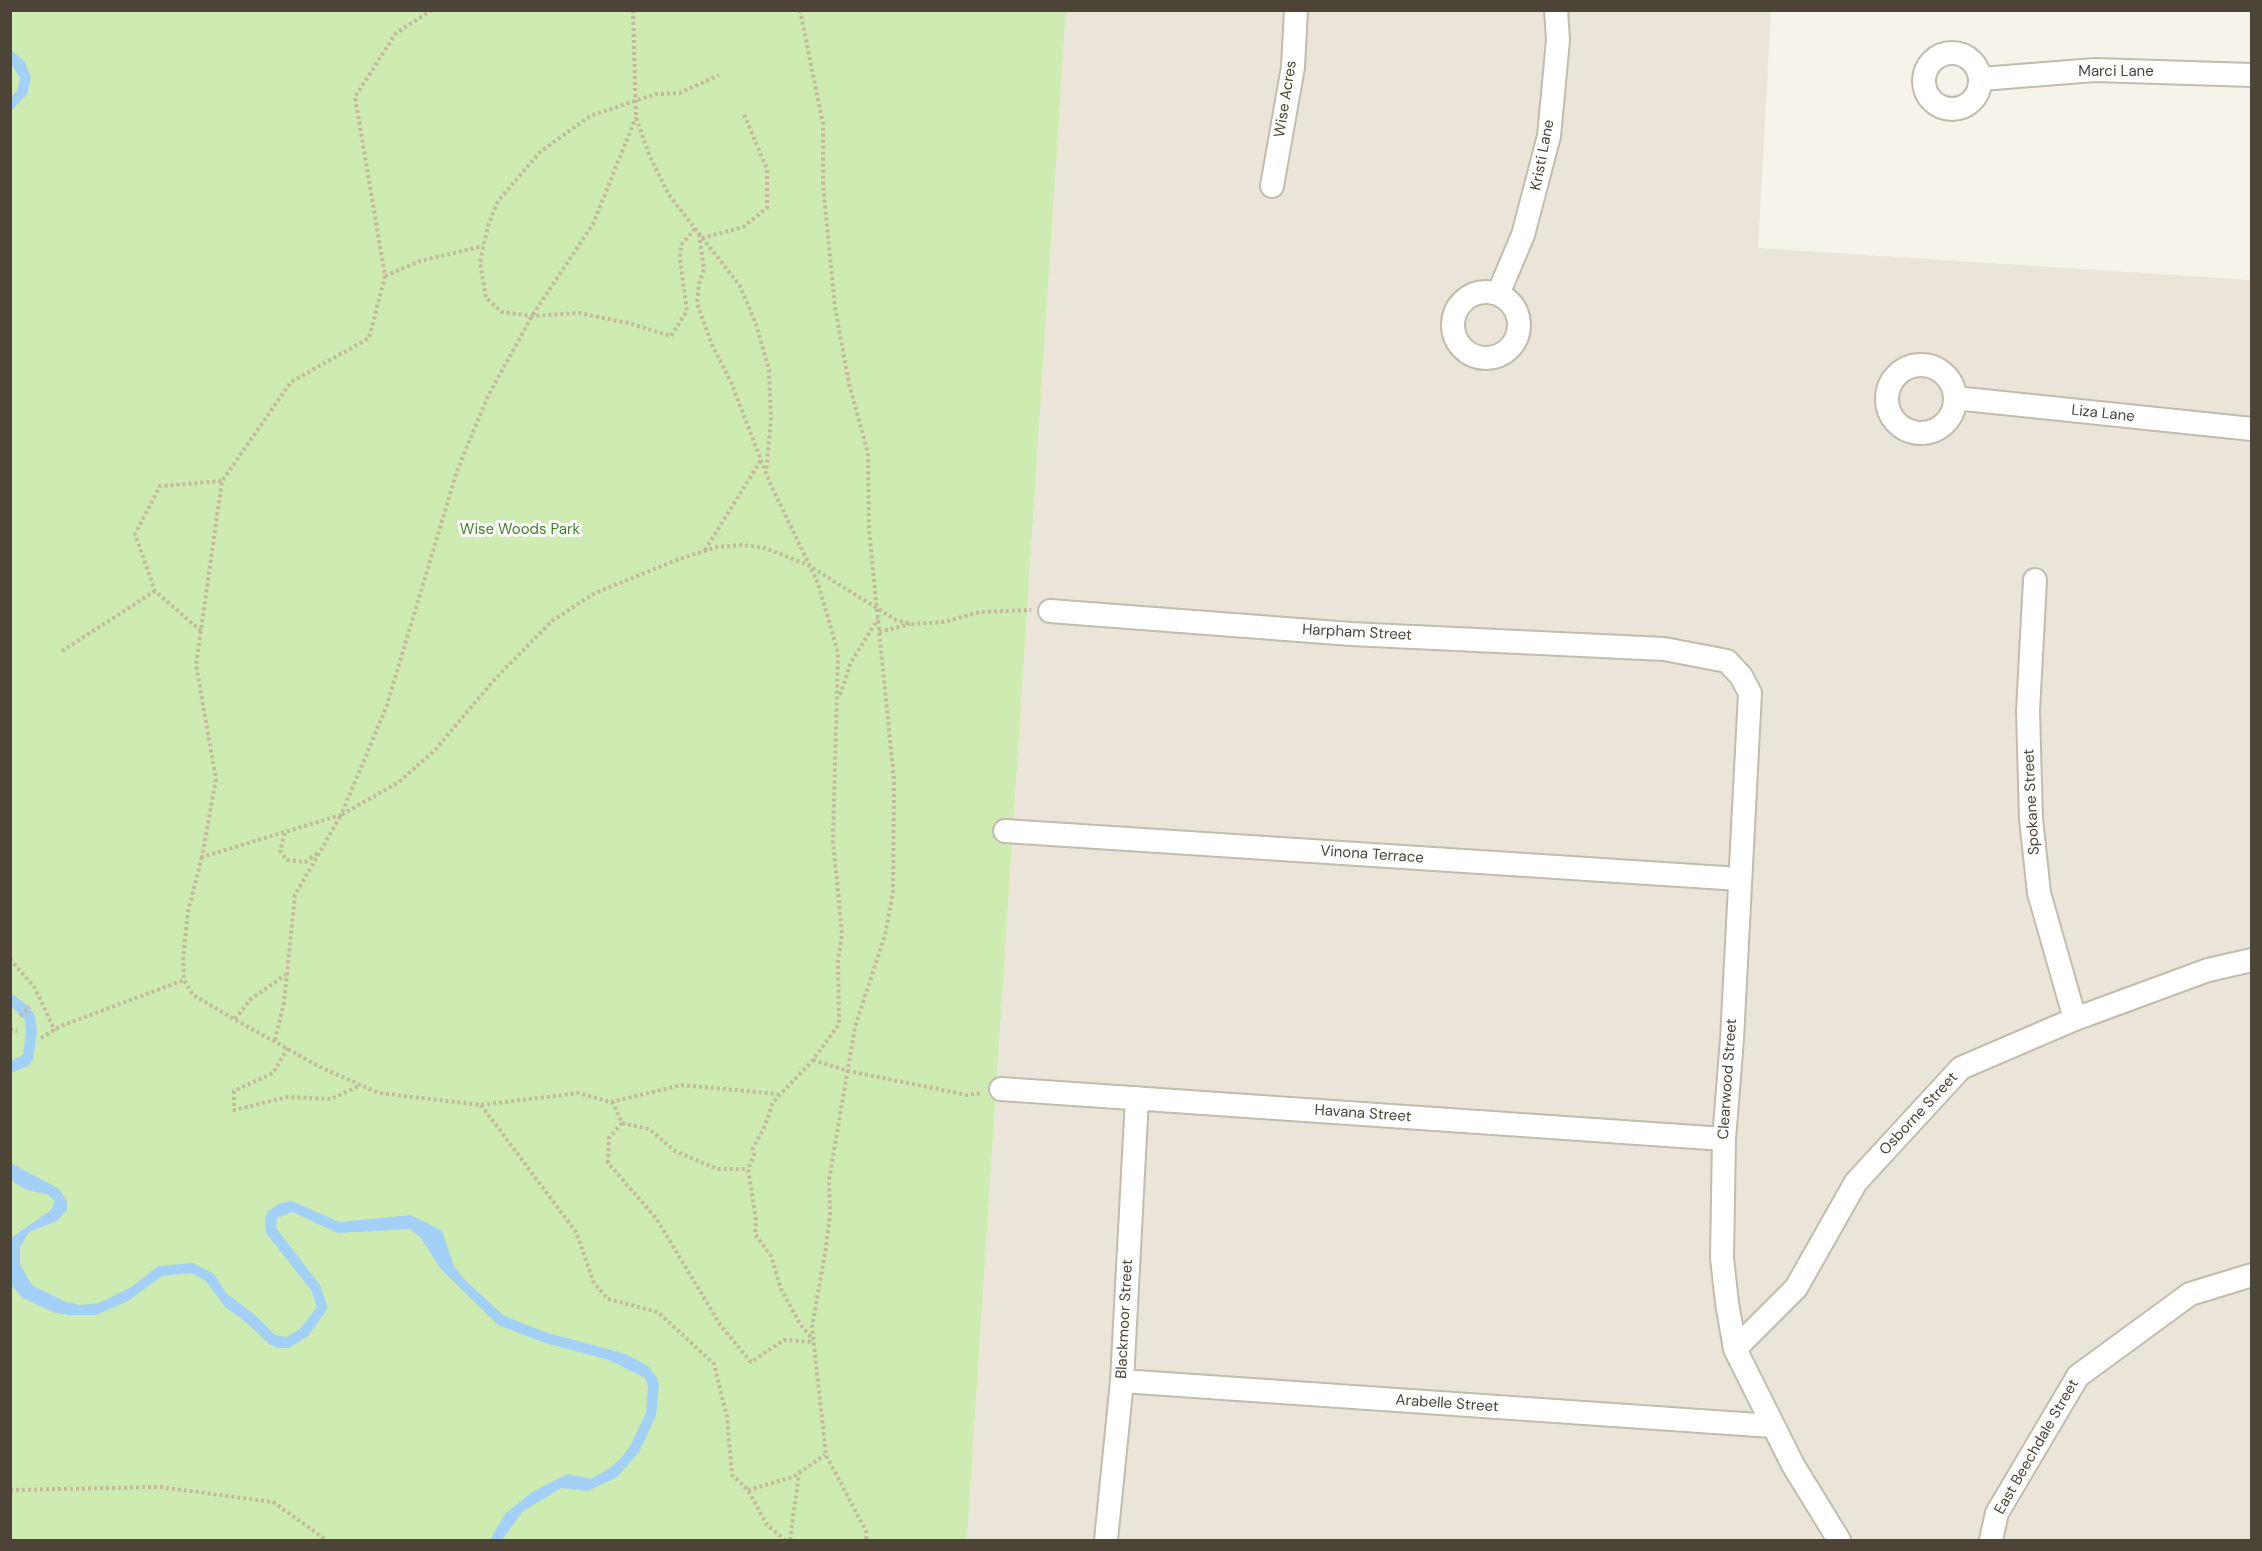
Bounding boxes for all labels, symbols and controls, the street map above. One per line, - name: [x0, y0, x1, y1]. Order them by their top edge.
- street label: Wise Acres: [1271, 59, 1301, 139]
- street label: Marci Lane: [2078, 63, 2154, 81]
- street label: Kristi Lane: [1527, 118, 1559, 192]
- street label: Liza Lane: [2070, 402, 2136, 426]
- park label: Wise Woods Park: [460, 521, 580, 539]
- street label: Harpham Street: [1302, 621, 1412, 645]
- street label: Spokane Street: [2020, 748, 2044, 856]
- street label: Vinona Terrace: [1320, 842, 1424, 868]
- street label: Clearwood Street: [1715, 1018, 1741, 1140]
- street label: Osborne Street: [1876, 1069, 1962, 1159]
- street label: Havana Street: [1314, 1102, 1412, 1126]
- street label: Blackmoor Street: [1113, 1259, 1137, 1379]
- street label: East Beechdale Street: [1991, 1376, 2083, 1518]
- street label: Arabelle Street: [1395, 1391, 1499, 1417]

